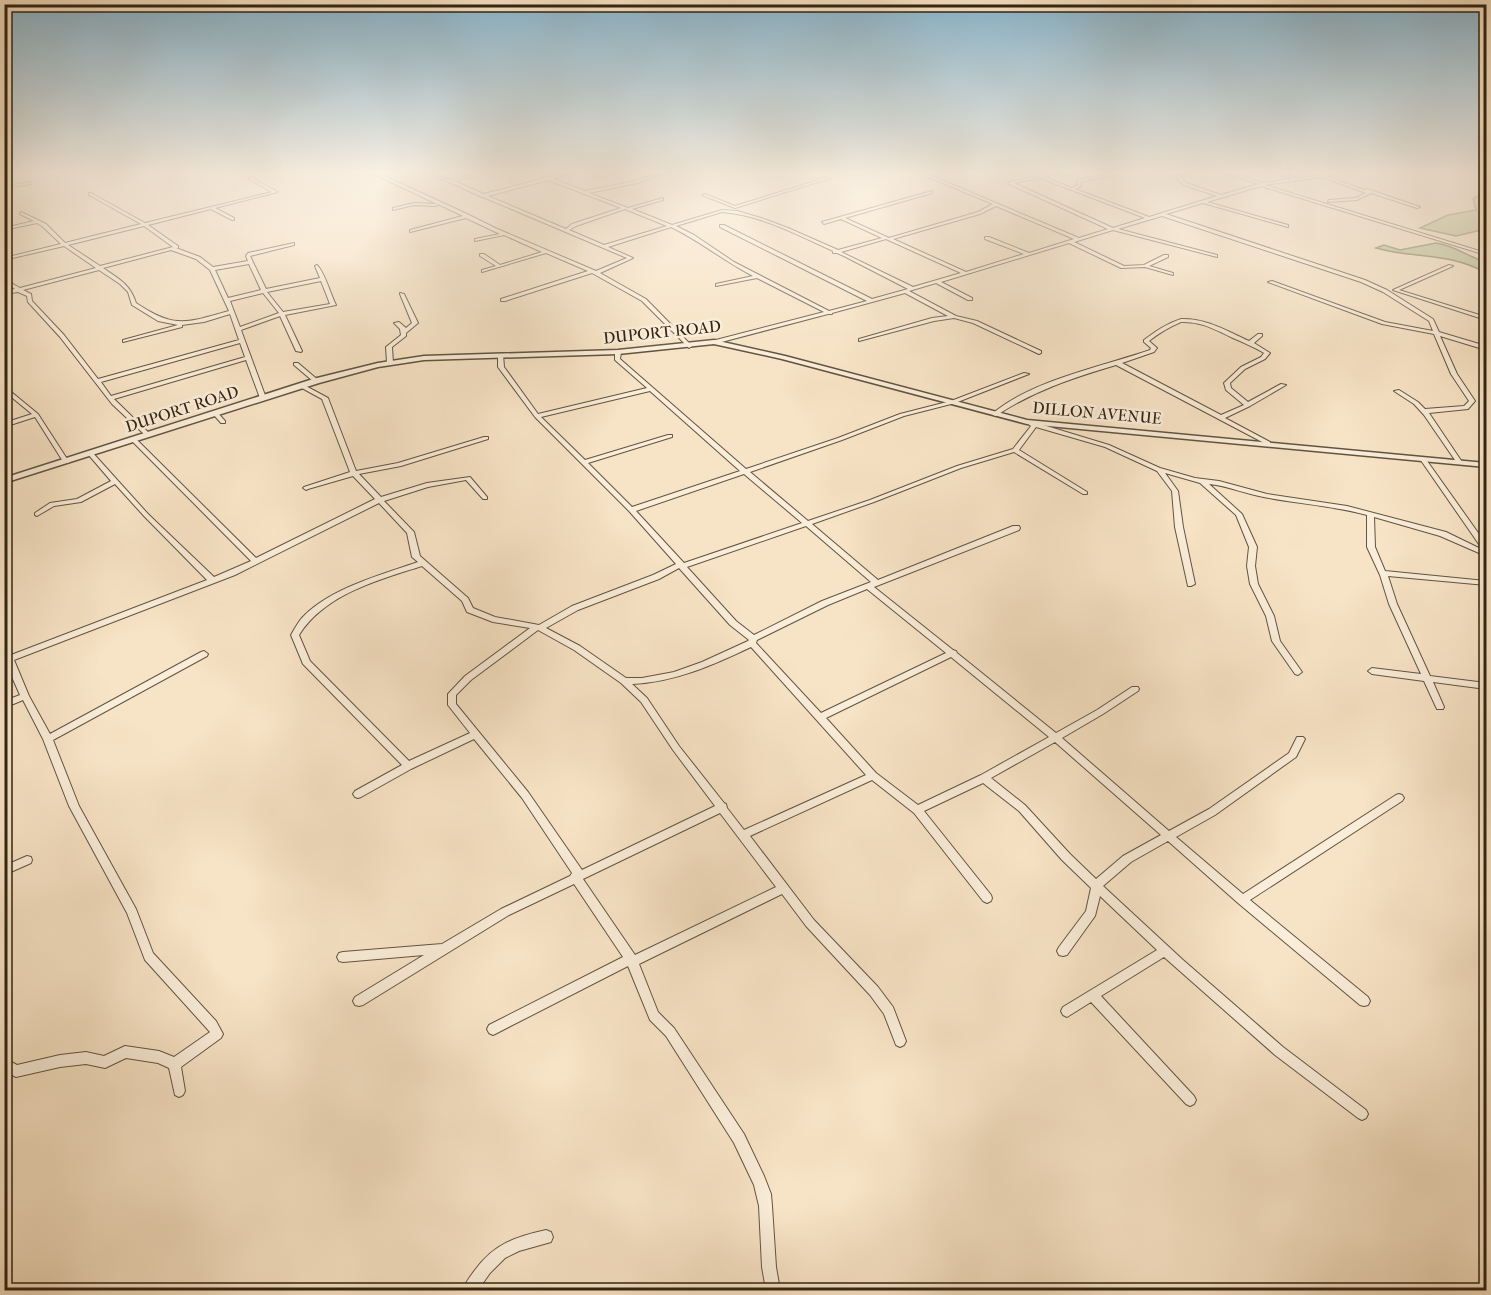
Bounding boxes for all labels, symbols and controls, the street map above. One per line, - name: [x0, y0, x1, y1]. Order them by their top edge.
- street label: DUPORT ROAD: [602, 316, 722, 348]
- street label: DUPORT ROAD: [123, 382, 241, 436]
- street label: DILLON AVENUE: [1032, 398, 1163, 428]

